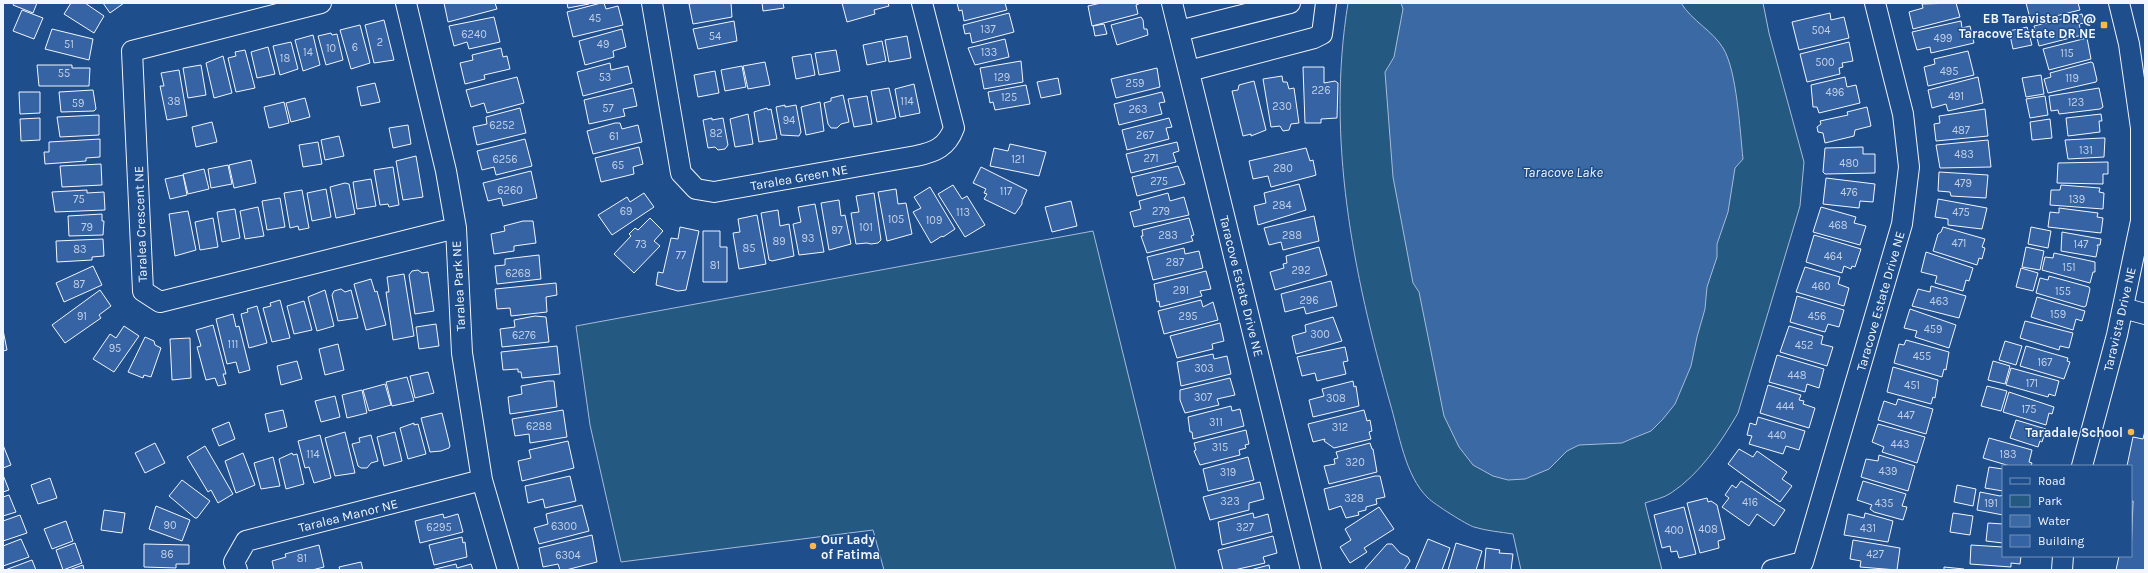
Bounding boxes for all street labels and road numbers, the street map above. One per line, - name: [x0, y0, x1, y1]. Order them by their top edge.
- street label: Taralea Green NE: [749, 162, 849, 193]
- street label: Taralea Crescent NE: [131, 165, 150, 282]
- street label: Taracove Estate Drive NE: [1217, 214, 1266, 358]
- street label: Taracove Estate Drive NE: [1853, 229, 1908, 373]
- street label: Taralea Park NE: [449, 240, 468, 332]
- street label: Taravista Drive NE: [2100, 266, 2139, 373]
- street label: Taralea Manor NE: [297, 496, 399, 535]

